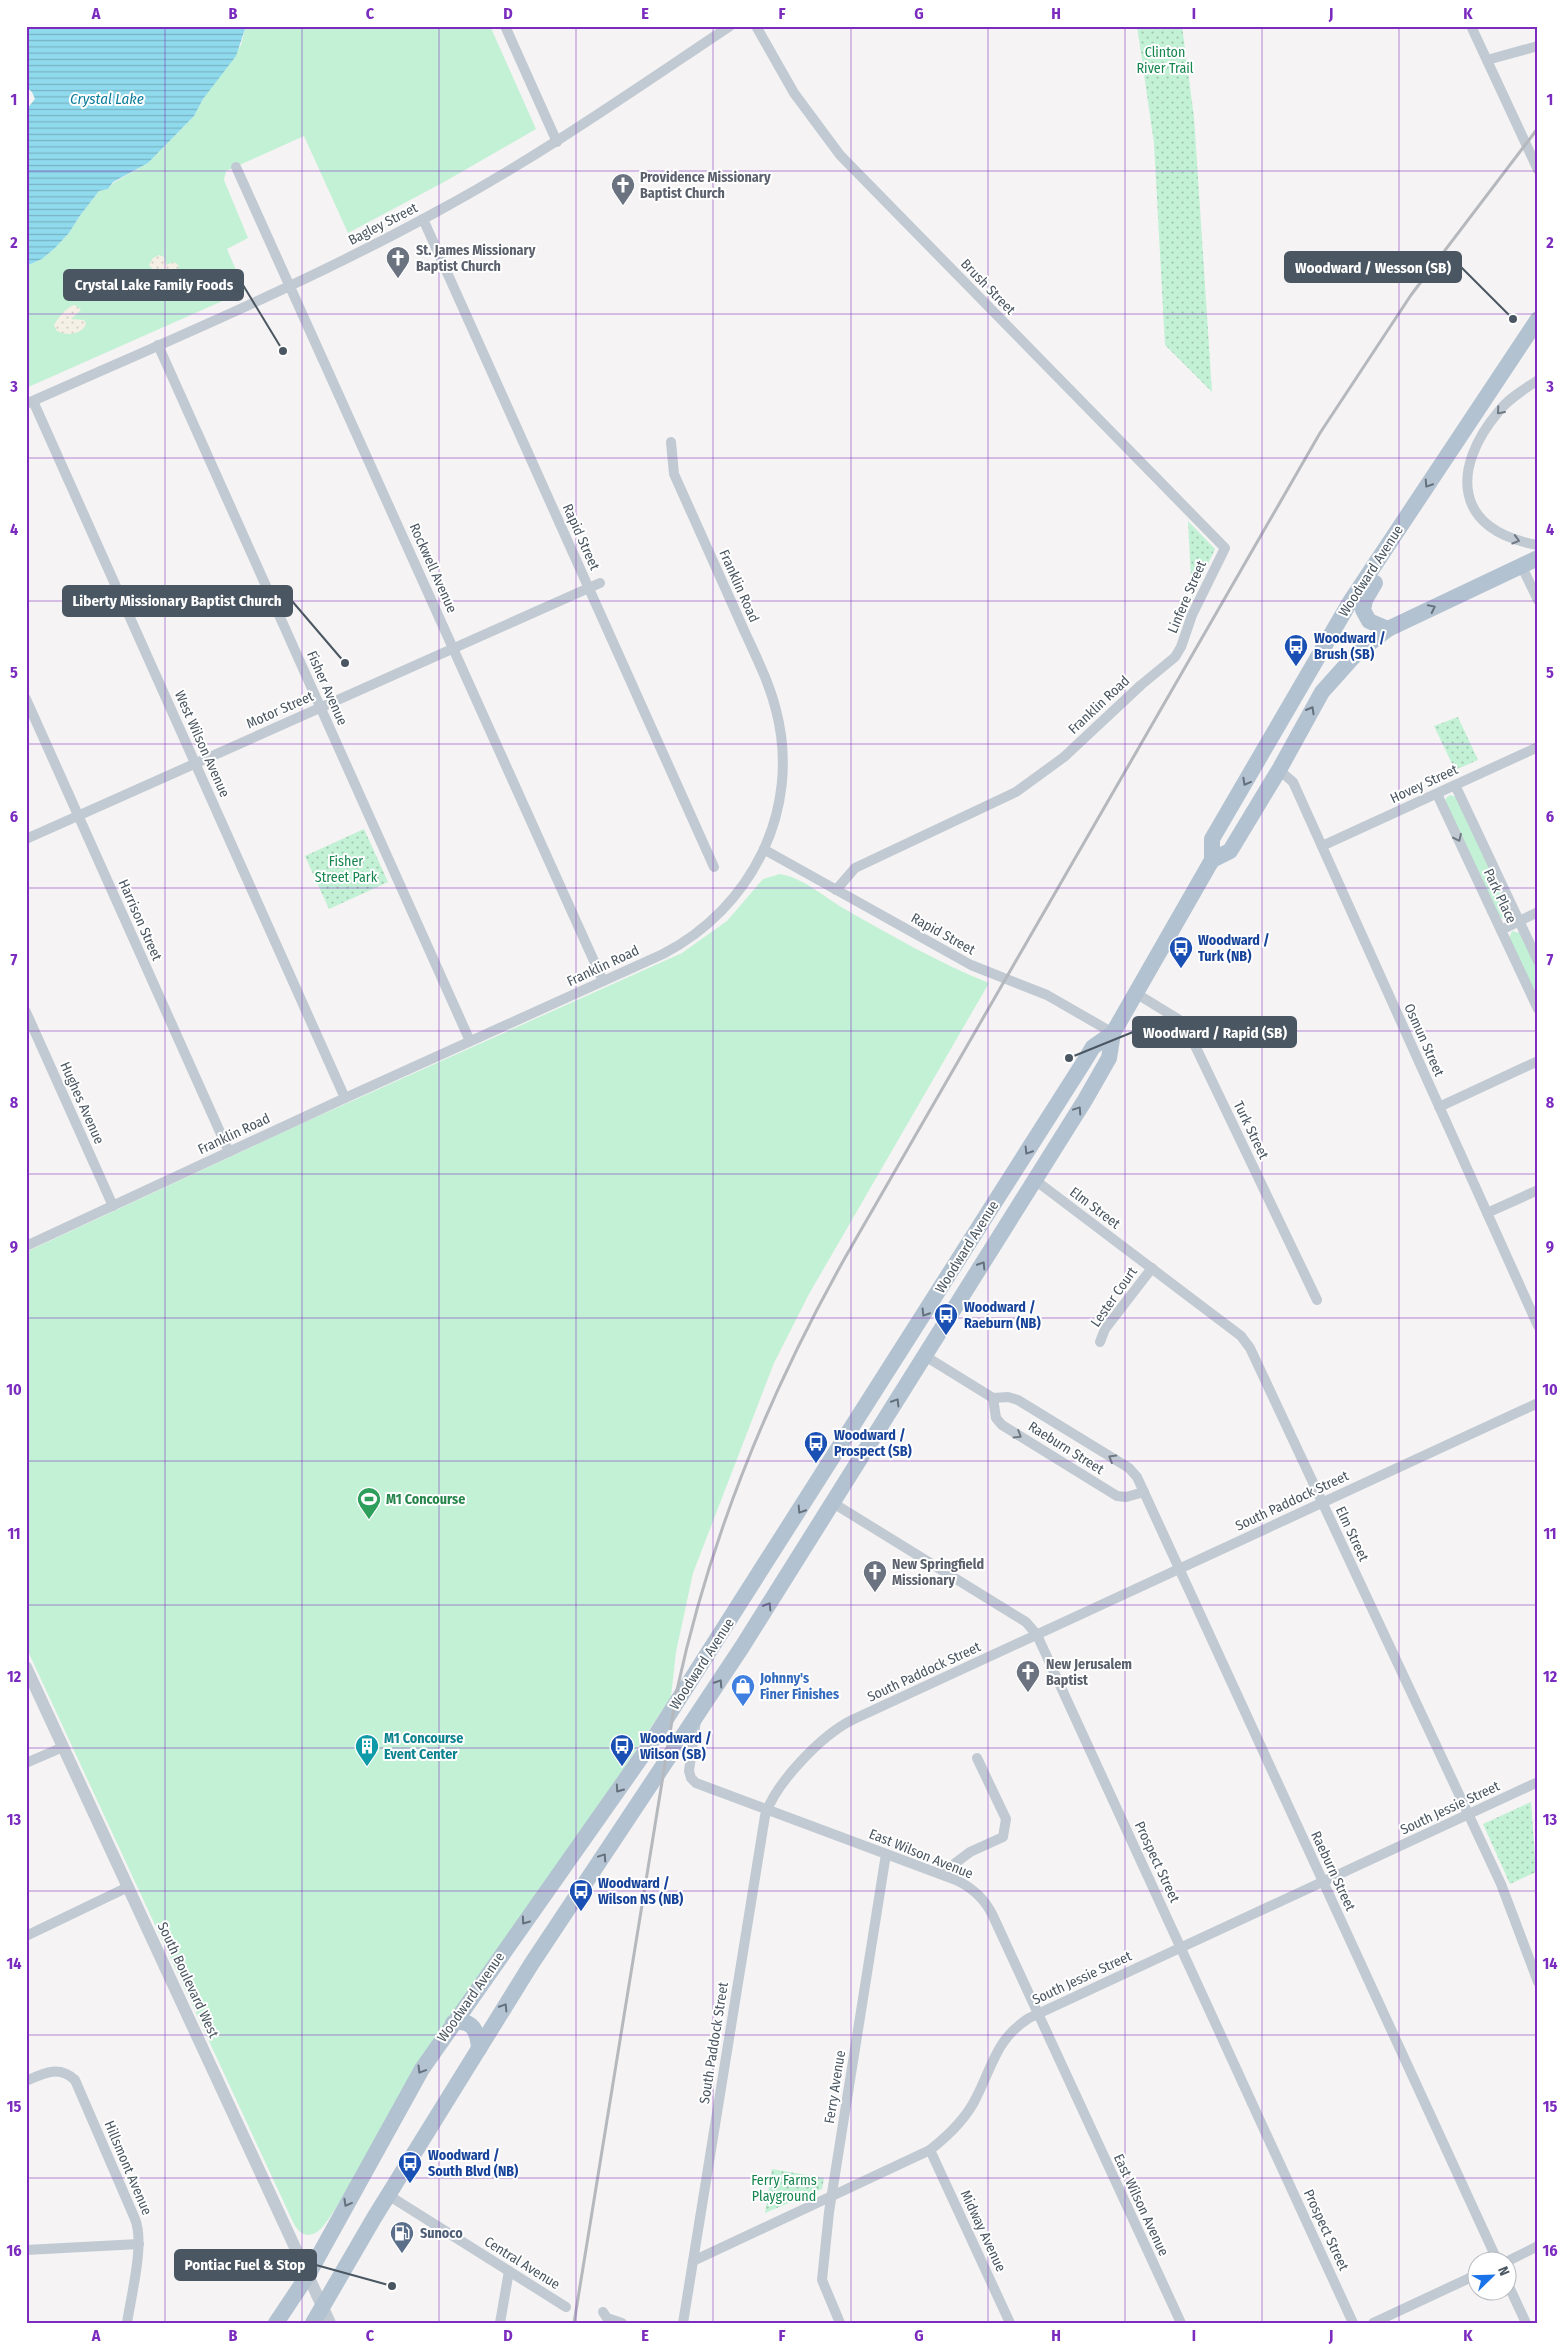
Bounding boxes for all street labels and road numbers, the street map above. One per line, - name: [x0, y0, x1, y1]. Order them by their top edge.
- street label: Bagley Street: [346, 199, 421, 249]
- street label: Brush Street: [957, 256, 1019, 319]
- street label: Rapid Street: [559, 501, 603, 573]
- street label: Rockwell Avenue: [406, 521, 460, 615]
- street label: Woodward Avenue: [1335, 522, 1407, 620]
- street label: Franklin Road: [715, 547, 763, 625]
- street label: Linfere Street: [1164, 558, 1210, 636]
- street label: Fisher Avenue: [303, 648, 351, 728]
- street label: Franklin Road: [1065, 672, 1133, 738]
- street label: Motor Street: [244, 687, 317, 732]
- street label: West Wilson Avenue: [171, 688, 233, 800]
- street label: Hovey Street: [1387, 761, 1461, 807]
- street label: Park Place: [1480, 866, 1520, 926]
- street label: Harrison Street: [115, 877, 166, 964]
- street label: Rapid Street: [908, 909, 978, 959]
- street label: Franklin Road: [564, 942, 642, 990]
- street label: Osmun Street: [1400, 1001, 1448, 1079]
- street label: Hughes Avenue: [56, 1059, 108, 1147]
- street label: Turk Street: [1230, 1098, 1272, 1162]
- street label: Franklin Road: [195, 1110, 273, 1158]
- street label: Elm Street: [1066, 1184, 1124, 1233]
- street label: Woodward Avenue: [932, 1198, 1002, 1296]
- street label: Lester Court: [1087, 1263, 1141, 1330]
- street label: Raeburn Street: [1025, 1418, 1107, 1478]
- street label: South Paddock Street: [1233, 1467, 1352, 1535]
- street label: Elm Street: [1332, 1504, 1372, 1565]
- street label: Woodward Avenue: [666, 1615, 738, 1713]
- street label: South Paddock Street: [865, 1638, 984, 1706]
- street label: South Jessie Street: [1398, 1777, 1503, 1838]
- street label: Prospect Street: [1131, 1819, 1183, 1906]
- street label: East Wilson Avenue: [866, 1825, 976, 1883]
- street label: Raeburn Street: [1307, 1828, 1359, 1914]
- street label: South Boulevard West: [154, 1919, 222, 2041]
- street label: South Jessie Street: [1030, 1947, 1135, 2008]
- street label: Woodward Avenue: [434, 1949, 508, 2045]
- street label: South Paddock Street: [696, 1981, 732, 2105]
- street label: Ferry Avenue: [821, 2049, 849, 2125]
- street label: Hillsmont Avenue: [100, 2118, 156, 2218]
- street label: East Wilson Avenue: [1110, 2151, 1172, 2259]
- street label: Midway Avenue: [957, 2187, 1009, 2275]
- street label: Prospect Street: [1300, 2187, 1352, 2274]
- street label: Central Avenue: [481, 2233, 563, 2293]

